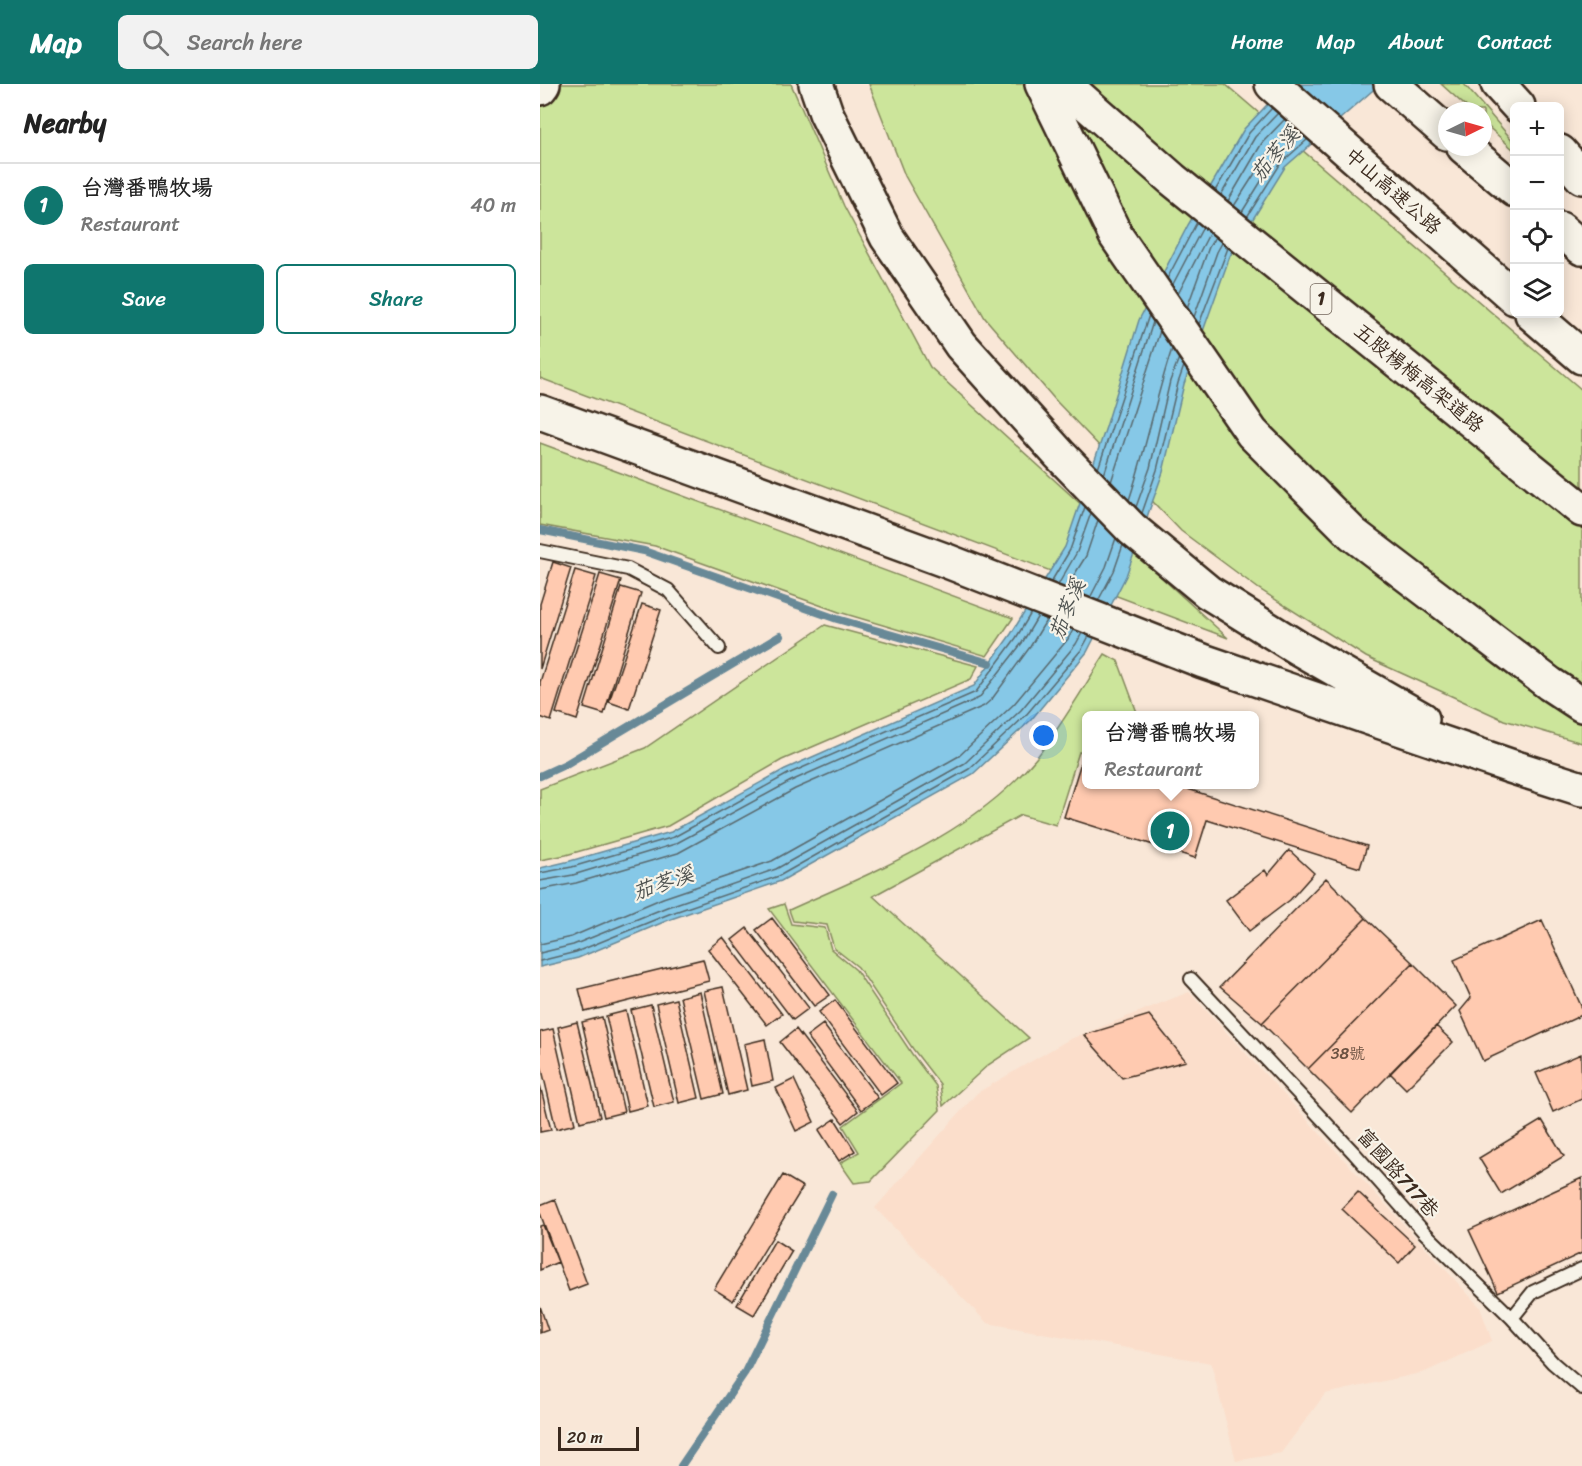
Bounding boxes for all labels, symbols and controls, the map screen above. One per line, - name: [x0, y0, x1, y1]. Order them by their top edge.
- search box: [118, 15, 538, 69]
- text: Map: [30, 18, 82, 67]
- text: Search here: [187, 23, 303, 62]
- text: Home: [1231, 23, 1283, 61]
- text: Map: [1316, 23, 1355, 61]
- text: About: [1388, 23, 1445, 61]
- text: Contact: [1478, 23, 1552, 61]
- icon: search: [139, 26, 172, 59]
- text: Nearby: [24, 100, 106, 146]
- north arrow: [1438, 102, 1492, 156]
- map controls: [1510, 102, 1564, 318]
- button: +: [1510, 102, 1564, 156]
- water label: 茄苳溪: [1240, 117, 1310, 190]
- street label: 中山高速公路: [1336, 138, 1451, 244]
- button: −: [1510, 156, 1564, 210]
- text: 台灣番鴨牧場: [81, 168, 213, 207]
- text: 1: [39, 188, 48, 223]
- text: 40 m: [470, 188, 516, 223]
- text: Restaurant: [81, 207, 180, 242]
- button: locate: [1510, 210, 1564, 264]
- button: Save: [24, 264, 264, 334]
- button: Share: [276, 264, 516, 334]
- button: layers: [1510, 264, 1564, 318]
- road number: 1: [1310, 284, 1332, 314]
- street label: 五股楊梅高架道路: [1346, 314, 1493, 443]
- water label: 茄苳溪: [1038, 572, 1097, 645]
- popup: [1082, 711, 1259, 789]
- text: 台灣番鴨牧場: [1104, 713, 1237, 752]
- your location: [1029, 721, 1058, 750]
- text: Restaurant: [1104, 752, 1203, 787]
- pin: 1: [1150, 808, 1190, 854]
- water label: 茄苳溪: [627, 854, 700, 911]
- house number: 38號: [1331, 1039, 1365, 1068]
- street label: 富國路717巷: [1348, 1120, 1449, 1227]
- text: 20 m: [567, 1423, 603, 1452]
- scale bar: [558, 1424, 639, 1452]

